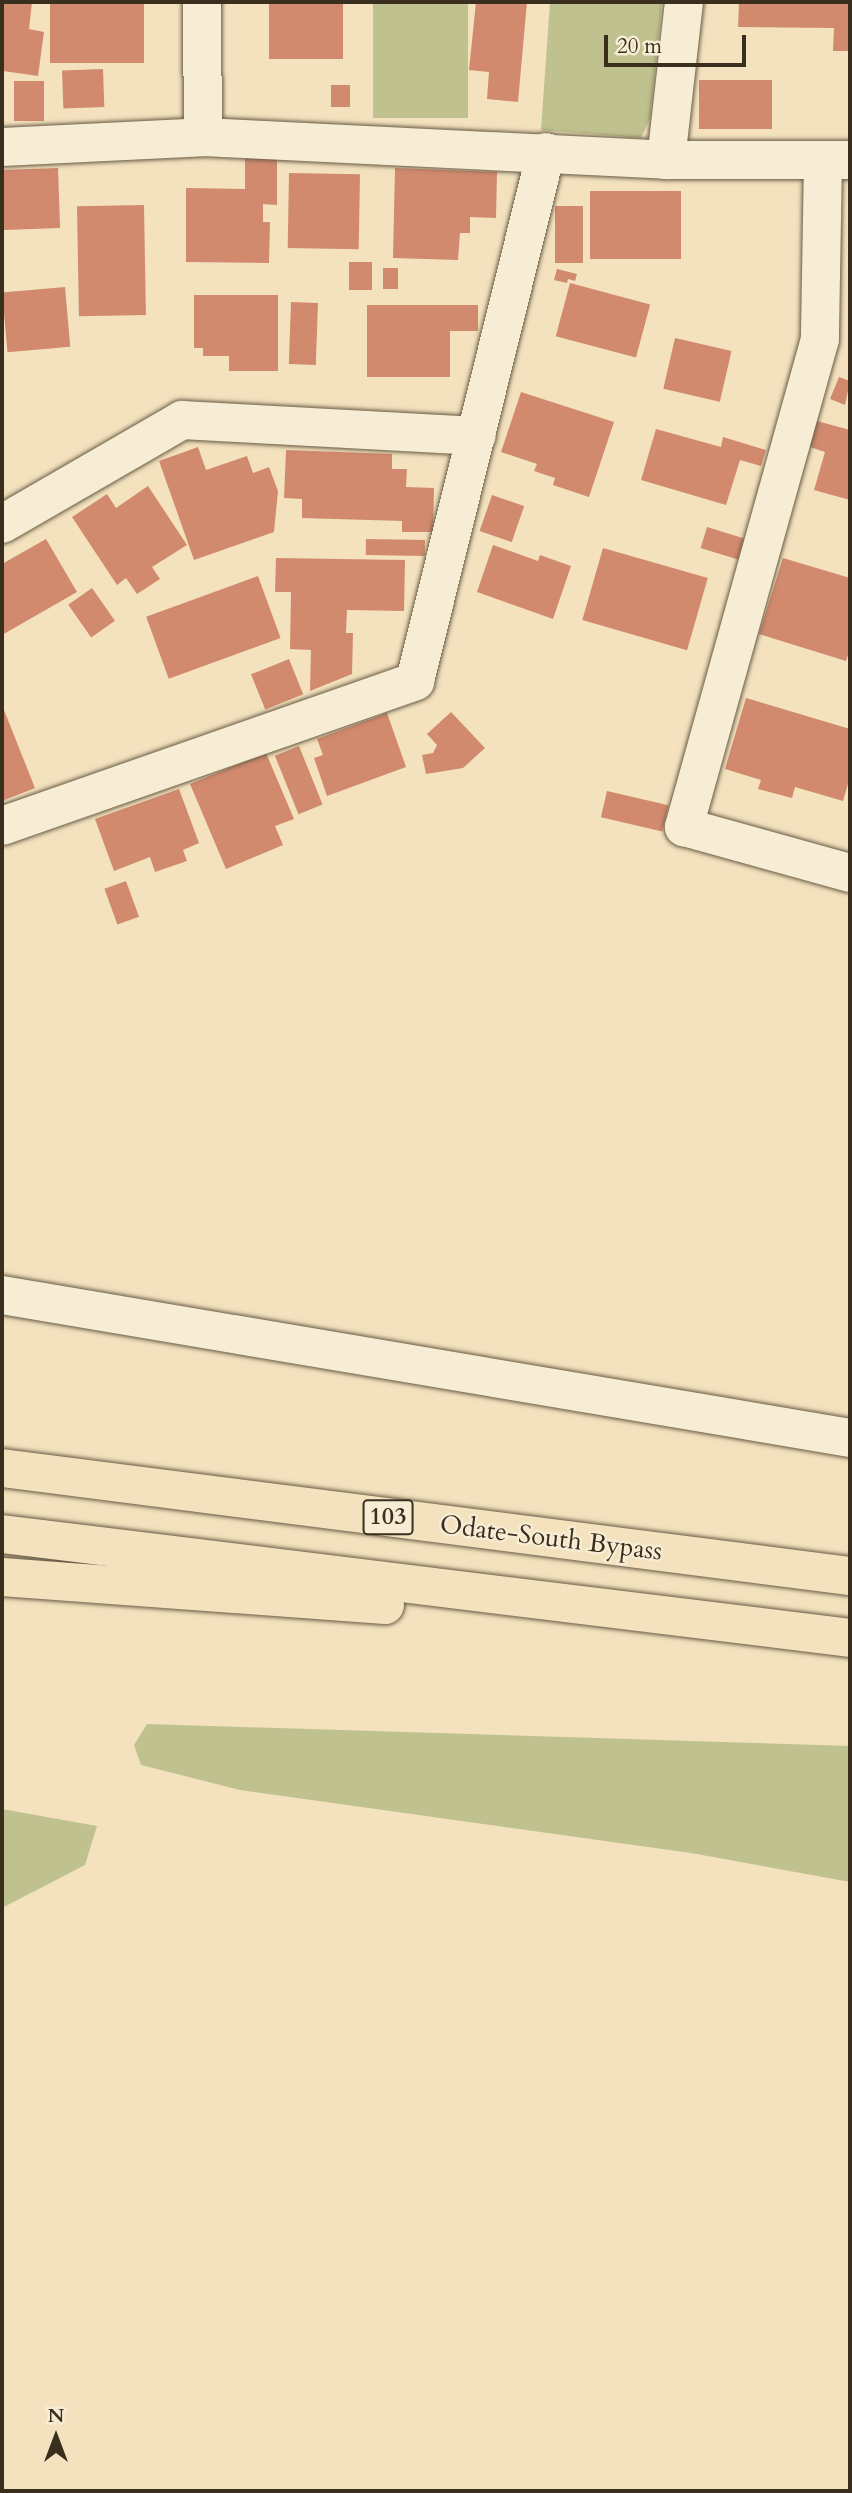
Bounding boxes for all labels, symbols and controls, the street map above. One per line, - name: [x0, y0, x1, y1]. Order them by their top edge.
- scale bar: [607, 21, 749, 65]
- text: 20 m: [617, 32, 662, 61]
- road number: 103: [362, 1497, 414, 1538]
- street label: Odate-South Bypass: [438, 1509, 664, 1567]
- north arrow: [21, 2402, 91, 2472]
- text: N: [48, 2403, 64, 2429]

